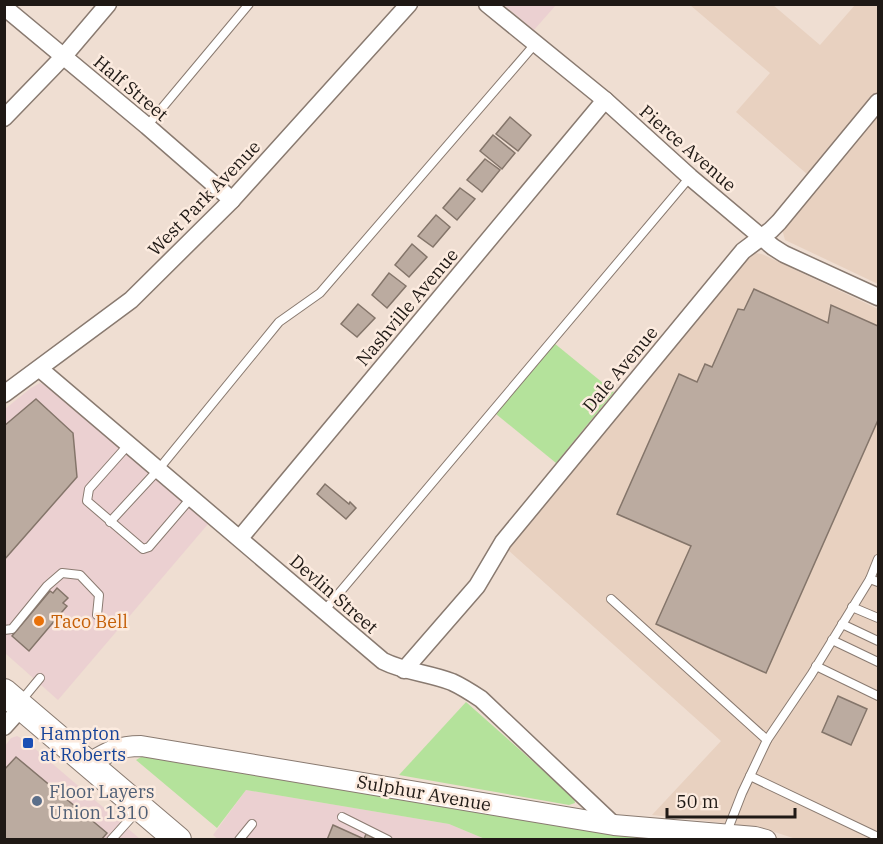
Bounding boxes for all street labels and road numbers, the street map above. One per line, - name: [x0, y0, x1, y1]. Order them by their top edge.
- street label: Half Street: [89, 50, 173, 126]
- street label: Pierce Avenue: [635, 100, 741, 196]
- street label: West Park Avenue: [143, 135, 265, 261]
- street label: Nashville Avenue: [351, 243, 463, 371]
- street label: Dale Avenue: [577, 321, 663, 417]
- street label: Devlin Street: [285, 549, 383, 639]
- street label: Sulphur Avenue: [355, 770, 493, 816]

